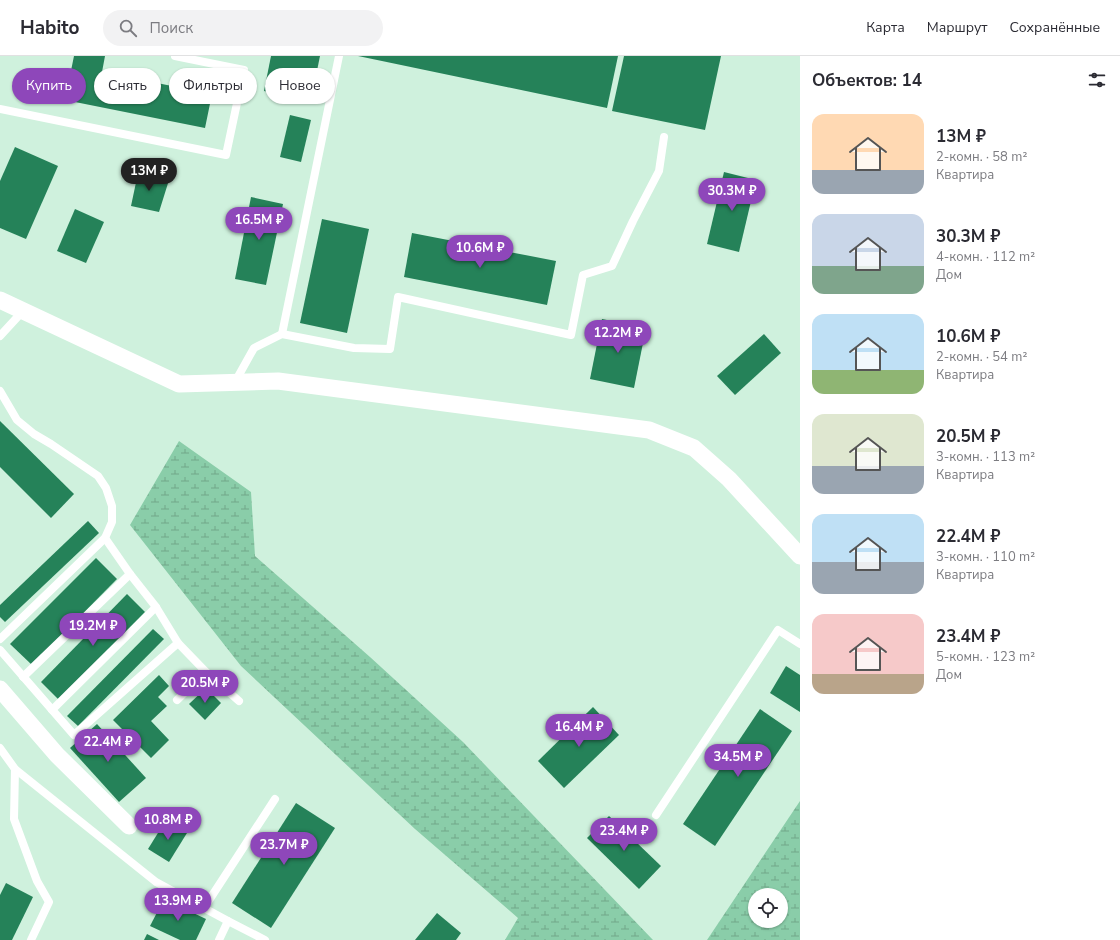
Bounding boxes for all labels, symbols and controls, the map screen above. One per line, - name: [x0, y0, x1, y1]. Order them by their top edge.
- search box: [103, 10, 383, 46]
- text: Habito: [20, 15, 79, 41]
- icon: search: [117, 17, 139, 39]
- text: Поиск: [149, 18, 193, 38]
- text: Карта: [866, 18, 905, 37]
- text: Маршрут: [927, 18, 988, 37]
- text: Сохранённые: [1010, 18, 1100, 37]
- chip: Купить: [12, 68, 86, 104]
- chip: Снять: [94, 68, 161, 104]
- chip: Фильтры: [169, 68, 257, 104]
- chip: Новое: [265, 68, 335, 104]
- text: Объектов: 14: [812, 69, 922, 92]
- icon: filters: [1086, 69, 1108, 91]
- text: 13M ₽: [936, 125, 986, 148]
- icon: home: [844, 130, 892, 178]
- text: 2-комн. · 58 m²: [936, 148, 1027, 166]
- pin: 13M ₽: [121, 158, 177, 192]
- text: 13M ₽: [130, 162, 168, 180]
- text: Квартира: [936, 166, 994, 184]
- pin: 30.3M ₽: [695, 178, 769, 212]
- text: 30.3M ₽: [707, 182, 757, 200]
- pin: 16.5M ₽: [222, 207, 296, 241]
- text: 16.5M ₽: [234, 211, 284, 229]
- text: 30.3M ₽: [936, 225, 1000, 248]
- icon: home: [844, 230, 892, 278]
- pin: 10.6M ₽: [443, 235, 517, 269]
- text: 10.6M ₽: [455, 239, 505, 257]
- text: 4-комн. · 112 m²: [936, 248, 1035, 266]
- text: Дом: [936, 266, 962, 284]
- pin: 12.2M ₽: [581, 320, 655, 354]
- text: 12.2M ₽: [593, 324, 643, 342]
- text: 10.6M ₽: [936, 325, 1000, 348]
- icon: home: [844, 330, 892, 378]
- text: 2-комн. · 54 m²: [936, 348, 1027, 366]
- text: Квартира: [936, 366, 994, 384]
- text: 20.5M ₽: [936, 425, 1000, 448]
- icon: home: [844, 430, 892, 478]
- text: 3-комн. · 113 m²: [936, 448, 1035, 466]
- text: Квартира: [936, 466, 994, 484]
- text: 22.4M ₽: [936, 525, 1000, 548]
- icon: home: [844, 530, 892, 578]
- text: 3-комн. · 110 m²: [936, 548, 1035, 566]
- text: Квартира: [936, 566, 994, 584]
- pin: 19.2M ₽: [56, 613, 130, 647]
- text: 19.2M ₽: [68, 617, 118, 635]
- text: 23.4M ₽: [936, 625, 1000, 648]
- icon: home: [844, 630, 892, 678]
- text: 5-комн. · 123 m²: [936, 648, 1035, 666]
- text: Дом: [936, 666, 962, 684]
- pin: 20.5M ₽: [168, 670, 242, 704]
- text: 20.5M ₽: [180, 674, 230, 692]
- pin: 16.4M ₽: [542, 714, 616, 748]
- text: 16.4M ₽: [554, 718, 604, 736]
- pin: 22.4M ₽: [71, 729, 145, 763]
- text: 22.4M ₽: [83, 733, 133, 751]
- pin: 34.5M ₽: [701, 744, 775, 778]
- text: 34.5M ₽: [713, 748, 763, 766]
- pin: 10.8M ₽: [131, 807, 205, 841]
- text: 10.8M ₽: [143, 811, 193, 829]
- pin: 23.4M ₽: [587, 818, 661, 852]
- text: 23.4M ₽: [599, 822, 649, 840]
- pin: 23.7M ₽: [247, 832, 321, 866]
- text: 23.7M ₽: [259, 836, 309, 854]
- pin: 13.9M ₽: [141, 888, 215, 922]
- map controls: [748, 888, 788, 928]
- button: locate: [748, 888, 788, 928]
- text: 13.9M ₽: [153, 892, 203, 910]

